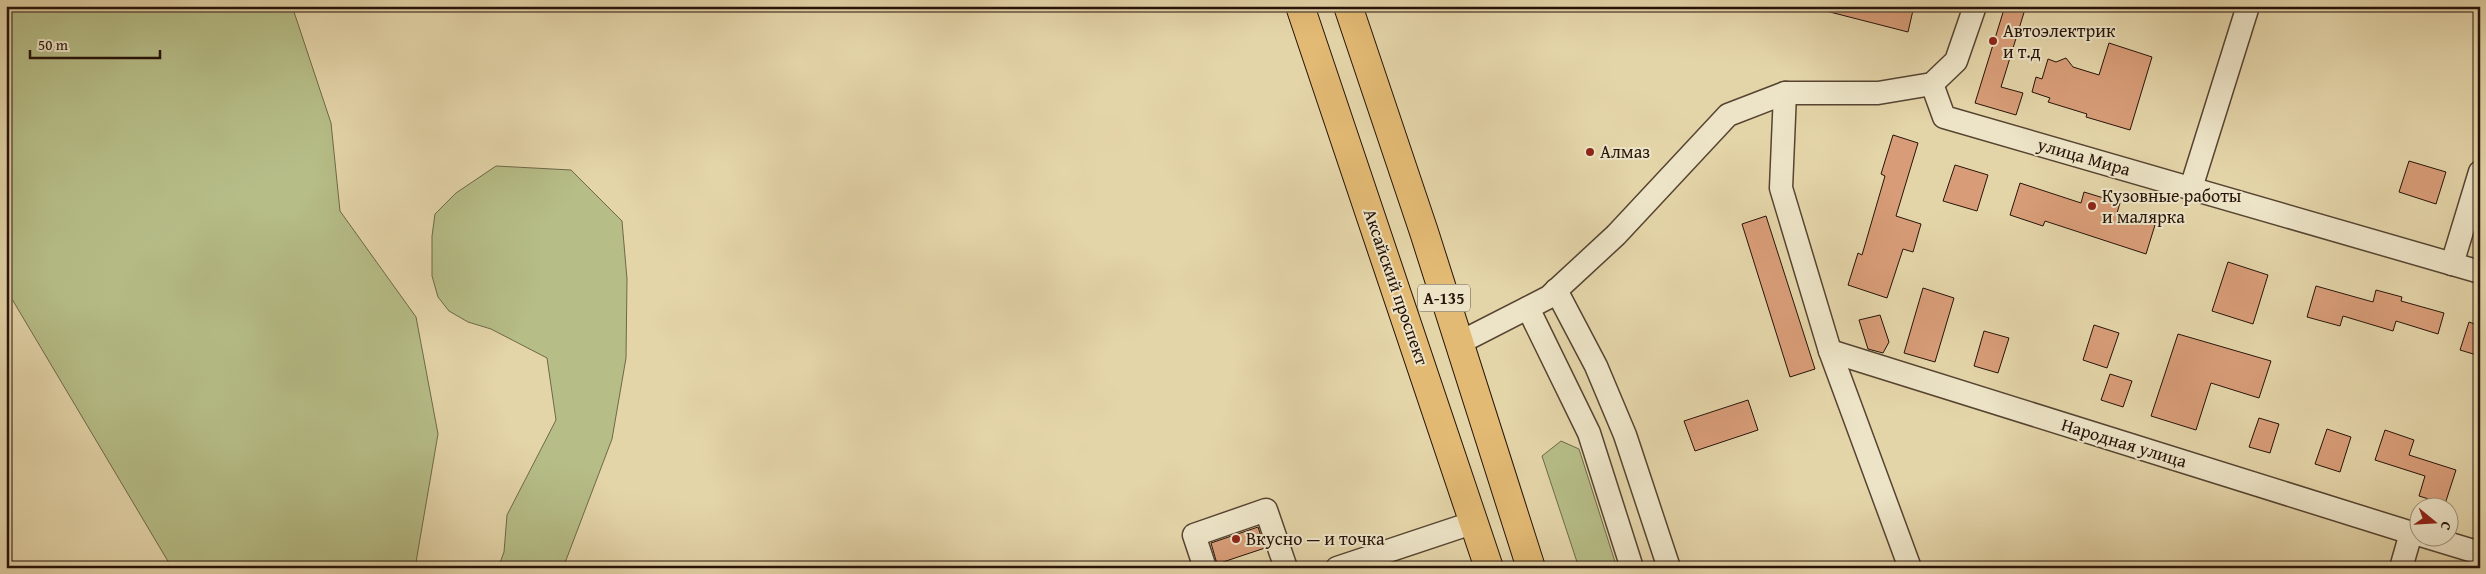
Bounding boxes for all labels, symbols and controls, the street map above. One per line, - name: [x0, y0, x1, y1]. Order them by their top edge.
- place label: Автоэлектрик и т.д: [2003, 17, 2116, 65]
- scale bar: [30, 28, 160, 60]
- text: 50 m: [38, 34, 69, 55]
- marker: Автоэлектрик и т.д: [1987, 35, 1999, 47]
- street label: улица Мира: [2033, 130, 2134, 183]
- place label: Алмаз: [1600, 138, 1650, 165]
- marker: Алмаз: [1584, 146, 1596, 158]
- place label: Кузовные работы и малярка: [2102, 182, 2242, 230]
- marker: Кузовные работы и малярка: [2086, 200, 2098, 212]
- street label: Аксайский проспект: [1357, 205, 1436, 369]
- road number: А-135: [1418, 284, 1470, 312]
- street label: Народная улица: [2058, 411, 2191, 475]
- north arrow: [2408, 496, 2458, 546]
- text: С: [2436, 519, 2457, 533]
- place label: Вкусно — и точка: [1246, 525, 1385, 552]
- marker: Вкусно — и точка: [1230, 533, 1242, 545]

